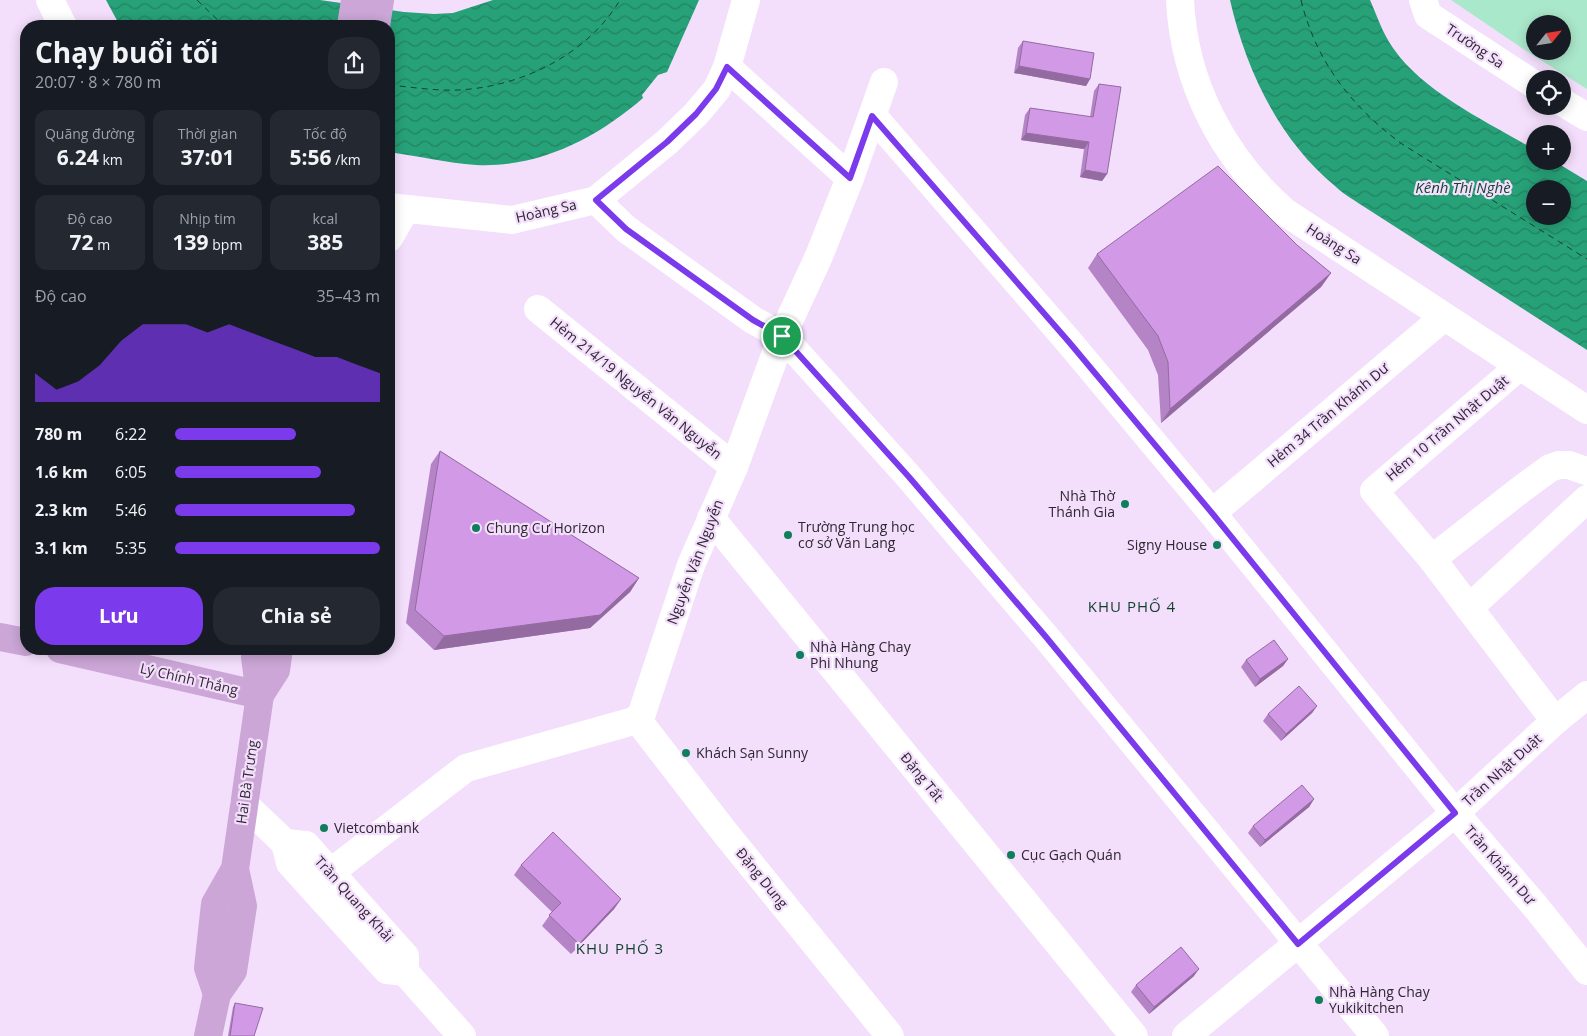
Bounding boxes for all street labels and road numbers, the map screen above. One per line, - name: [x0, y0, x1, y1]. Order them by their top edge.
- street label: Trường Sa: [1442, 19, 1508, 72]
- street label: Hoàng Sa: [514, 194, 578, 227]
- street label: Hoàng Sa: [1303, 219, 1365, 268]
- street label: Hẻm 214/19 Nguyễn Văn Nguyễn: [546, 312, 726, 463]
- street label: Hẻm 34 Trần Khánh Dư: [1263, 358, 1393, 471]
- street label: Hẻm 10 Trần Nhật Duật: [1381, 371, 1512, 485]
- street label: Nguyễn Văn Nguyễn: [662, 497, 727, 627]
- street label: Lý Chính Thắng: [138, 658, 240, 699]
- street label: Trần Nhật Duật: [1458, 729, 1545, 810]
- street label: Hai Bà Trưng: [231, 738, 262, 825]
- street label: Ðặng Tất: [897, 748, 948, 805]
- street label: Trần Khánh Dư: [1461, 821, 1540, 909]
- street label: Đặng Dung: [732, 843, 793, 912]
- street label: Trần Quang Khải: [311, 852, 398, 946]

